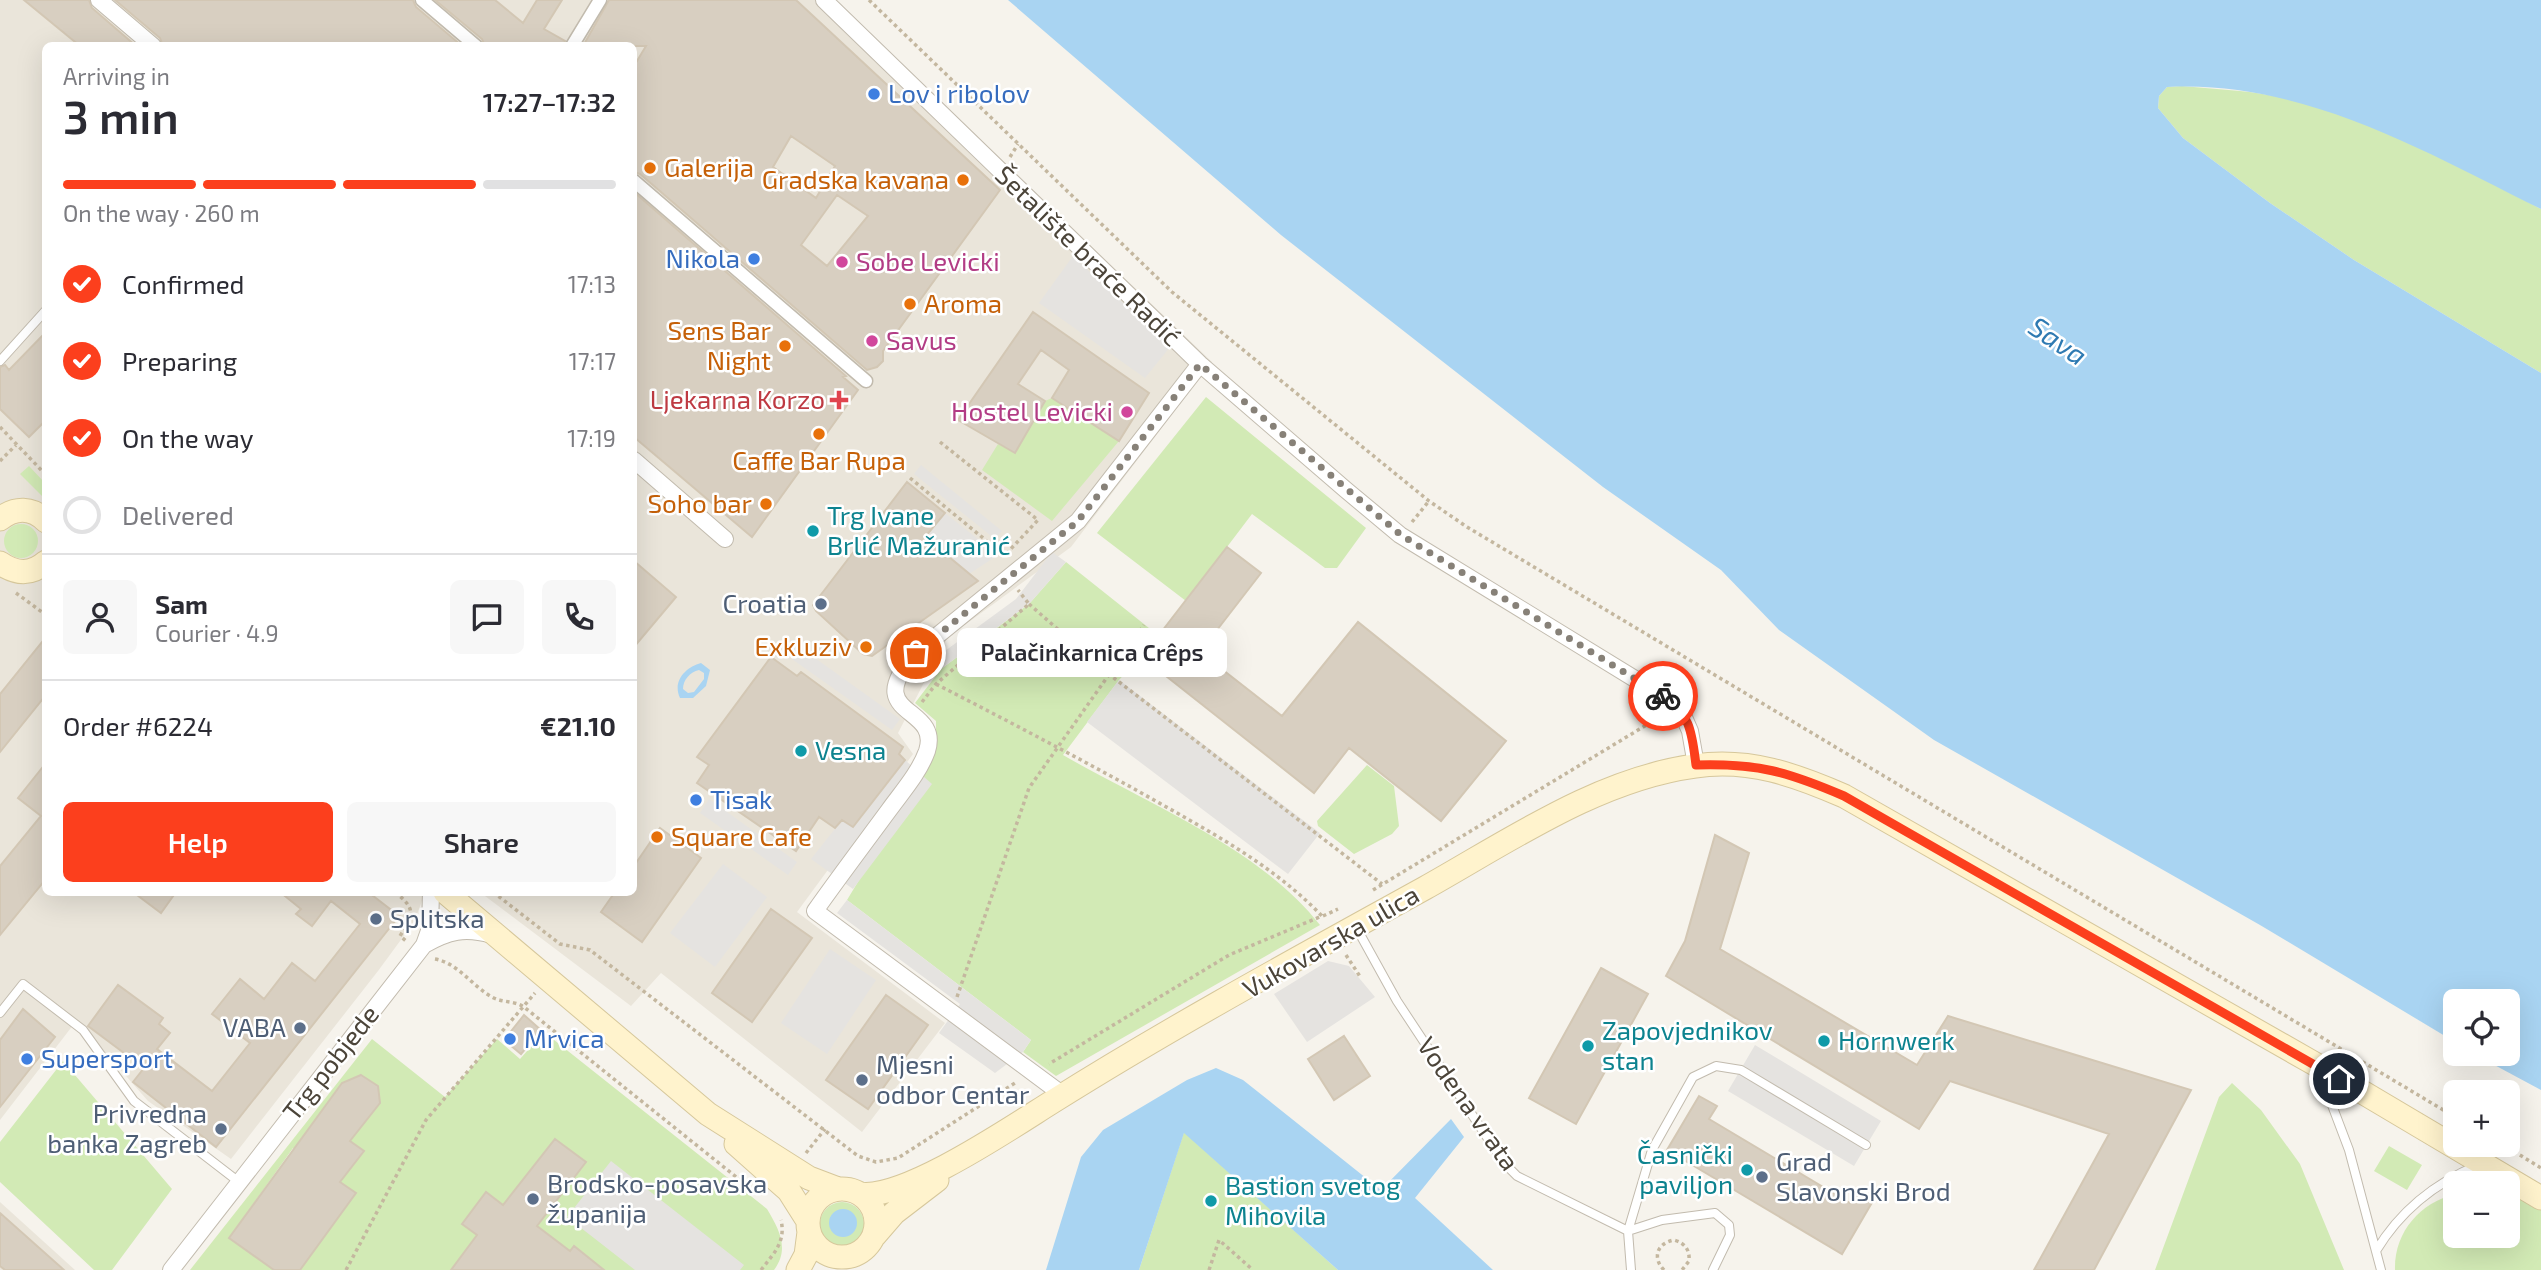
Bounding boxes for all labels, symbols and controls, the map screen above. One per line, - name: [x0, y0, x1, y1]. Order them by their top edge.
- text: Arriving in: [63, 62, 170, 90]
- place label: Lov i ribolov: [888, 77, 1030, 108]
- text: 17:27–17:32: [483, 86, 616, 117]
- marker: Lov i ribolov: [866, 86, 882, 102]
- text: 3 min: [63, 88, 179, 143]
- place label: Galerija: [664, 151, 754, 182]
- street label: Šetalište braće Radić: [990, 158, 1188, 352]
- marker: Galerija: [642, 160, 658, 176]
- place label: Gradska kavana: [762, 163, 949, 194]
- marker: Gradska kavana: [955, 172, 971, 188]
- text: On the way · 260 m: [63, 199, 260, 227]
- place label: Nikola: [666, 242, 740, 273]
- place label: Sobe Levicki: [856, 245, 1000, 276]
- marker: Nikola: [746, 251, 762, 267]
- marker: Sobe Levicki: [834, 254, 850, 270]
- icon: check: [63, 265, 101, 303]
- text: Confirmed: [122, 268, 245, 299]
- text: 17:13: [568, 270, 616, 298]
- place label: Aroma: [924, 287, 1002, 318]
- marker: Aroma: [902, 296, 918, 312]
- water label: Sava: [2023, 309, 2094, 372]
- place label: Sens Bar Night: [668, 314, 771, 375]
- place label: Savus: [886, 324, 957, 355]
- marker: Savus: [864, 333, 880, 349]
- marker: Sens Bar Night: [777, 338, 793, 354]
- icon: check: [63, 342, 101, 380]
- text: Preparing: [122, 345, 237, 376]
- text: 17:17: [569, 347, 616, 375]
- place label: Ljekarna Korzo: [650, 383, 825, 414]
- marker: Ljekarna Korzo: [831, 392, 847, 408]
- place label: Hostel Levicki: [951, 395, 1113, 426]
- marker: Hostel Levicki: [1119, 404, 1135, 420]
- icon: check: [63, 419, 101, 457]
- text: On the way: [122, 422, 253, 453]
- text: 17:19: [567, 424, 616, 452]
- marker: Caffe Bar Rupa: [811, 426, 827, 442]
- place label: Caffe Bar Rupa: [732, 444, 906, 475]
- place label: Soho bar: [647, 487, 752, 518]
- marker: Soho bar: [758, 496, 774, 512]
- text: Delivered: [122, 499, 234, 530]
- place label: Trg Ivane Brlić Mažuranić: [827, 499, 1010, 560]
- marker: Trg Ivane Brlić Mažuranić: [805, 523, 821, 539]
- button: person: [63, 580, 137, 654]
- button: chat: [450, 580, 524, 654]
- button: phone: [542, 580, 616, 654]
- place label: Croatia: [722, 587, 807, 618]
- text: Sam: [155, 588, 208, 619]
- marker: Croatia: [813, 596, 829, 612]
- text: Courier · 4.9: [155, 619, 279, 647]
- pin: [886, 623, 946, 683]
- callout: Palačinkarnica Crêps: [958, 628, 1228, 678]
- place label: Exkluziv: [754, 630, 852, 661]
- icon: bag: [897, 634, 935, 672]
- text: Palačinkarnica Crêps: [980, 638, 1204, 666]
- marker: Exkluziv: [858, 639, 874, 655]
- courier: [1628, 661, 1698, 731]
- icon: bike: [1644, 677, 1682, 715]
- text: Order #6224: [63, 710, 213, 741]
- text: €21.10: [540, 710, 616, 741]
- place label: Vesna: [815, 734, 886, 765]
- marker: Vesna: [793, 743, 809, 759]
- place label: Tisak: [710, 783, 772, 814]
- marker: Tisak: [688, 792, 704, 808]
- button: Help: [63, 802, 333, 882]
- button: Share: [347, 802, 616, 882]
- place label: Square Cafe: [671, 820, 812, 851]
- marker: Square Cafe: [649, 829, 665, 845]
- street label: Vukovarska ulica: [1237, 878, 1424, 1004]
- place label: Splitska: [390, 902, 484, 933]
- marker: Splitska: [368, 911, 384, 927]
- map controls: [2443, 989, 2520, 1248]
- button: locate: [2443, 989, 2520, 1066]
- street label: Trg pobjede: [275, 998, 384, 1126]
- place label: VABA: [223, 1011, 286, 1042]
- place label: Zapovjednikov stan: [1602, 1014, 1773, 1075]
- marker: VABA: [292, 1020, 308, 1036]
- place label: Mrvica: [524, 1022, 604, 1053]
- place label: Hornwerk: [1838, 1024, 1955, 1055]
- street label: Vodena vrata: [1412, 1030, 1527, 1176]
- marker: Mrvica: [502, 1031, 518, 1047]
- marker: Hornwerk: [1816, 1033, 1832, 1049]
- marker: Zapovjednikov stan: [1580, 1038, 1596, 1054]
- place label: Supersport: [41, 1042, 173, 1073]
- place label: Mjesni odbor Centar: [876, 1048, 1029, 1109]
- pin: [2309, 1049, 2369, 1109]
- marker: Supersport: [19, 1051, 35, 1067]
- icon: home: [2320, 1060, 2358, 1098]
- marker: Mjesni odbor Centar: [854, 1072, 870, 1088]
- button: +: [2443, 1080, 2520, 1157]
- place label: Privredna banka Zagreb: [47, 1097, 207, 1158]
- marker: Privredna banka Zagreb: [213, 1121, 229, 1137]
- place label: Časnički paviljon: [1637, 1138, 1733, 1199]
- place label: Grad Slavonski Brod: [1776, 1145, 1951, 1206]
- marker: Časnički paviljon: [1739, 1162, 1755, 1178]
- place label: Brodsko-posavska županija: [547, 1167, 767, 1228]
- place label: Bastion svetog Mihovila: [1225, 1169, 1401, 1230]
- marker: Grad Slavonski Brod: [1754, 1169, 1770, 1185]
- button: −: [2443, 1171, 2520, 1248]
- marker: Brodsko-posavska županija: [525, 1191, 541, 1207]
- marker: Bastion svetog Mihovila: [1203, 1193, 1219, 1209]

